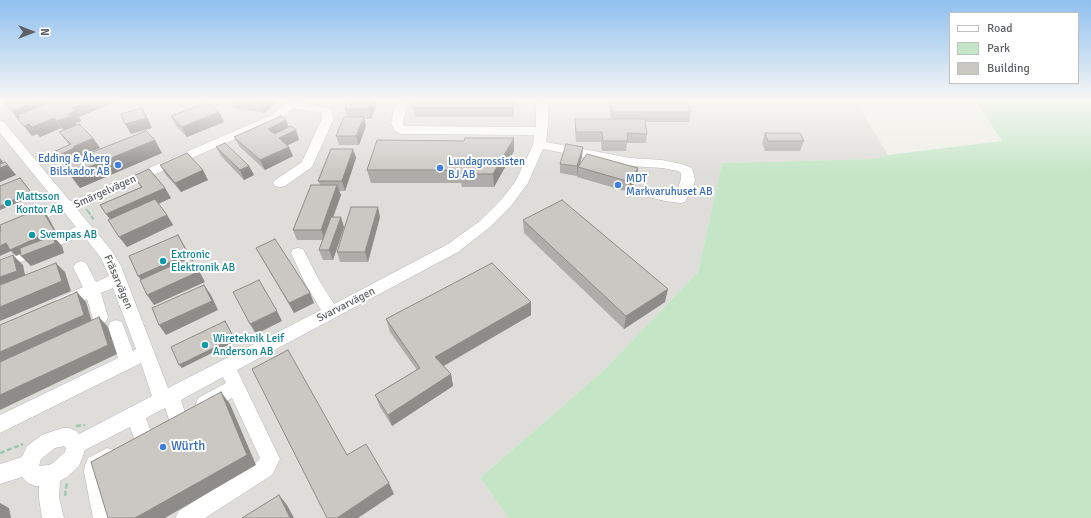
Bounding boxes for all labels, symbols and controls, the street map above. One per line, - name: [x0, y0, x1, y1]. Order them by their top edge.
- north arrow: [12, 12, 52, 52]
- legend: [949, 12, 1079, 84]
- text: Road: [987, 21, 1013, 36]
- text: N: [38, 28, 51, 36]
- text: Park: [987, 41, 1010, 56]
- text: Building: [987, 61, 1030, 76]
- place label: Edding & Åberg Bilskador AB: [38, 152, 110, 178]
- place label: Lundagrossisten BJ AB: [448, 155, 525, 181]
- marker: Edding & Åberg Bilskador AB: [113, 160, 123, 170]
- marker: Lundagrossisten BJ AB: [435, 163, 445, 173]
- street label: Smärgelvägen: [72, 172, 138, 212]
- place label: MDT Markvaruhuset AB: [626, 172, 713, 198]
- marker: MDT Markvaruhuset AB: [613, 180, 623, 190]
- place label: Mattsson Kontor AB: [16, 190, 63, 216]
- marker: Mattsson Kontor AB: [3, 198, 13, 208]
- place label: Svempas AB: [40, 228, 97, 242]
- marker: Svempas AB: [27, 230, 37, 240]
- place label: Extronic Elektronik AB: [171, 248, 235, 274]
- street label: Fräsarvägen: [101, 253, 135, 311]
- marker: Extronic Elektronik AB: [158, 256, 168, 266]
- street label: Svarvarvägen: [315, 285, 377, 325]
- place label: Wireteknik Leif Anderson AB: [213, 332, 284, 358]
- marker: Wireteknik Leif Anderson AB: [200, 340, 210, 350]
- place label: Würth: [171, 439, 205, 455]
- marker: Würth: [158, 442, 168, 452]

